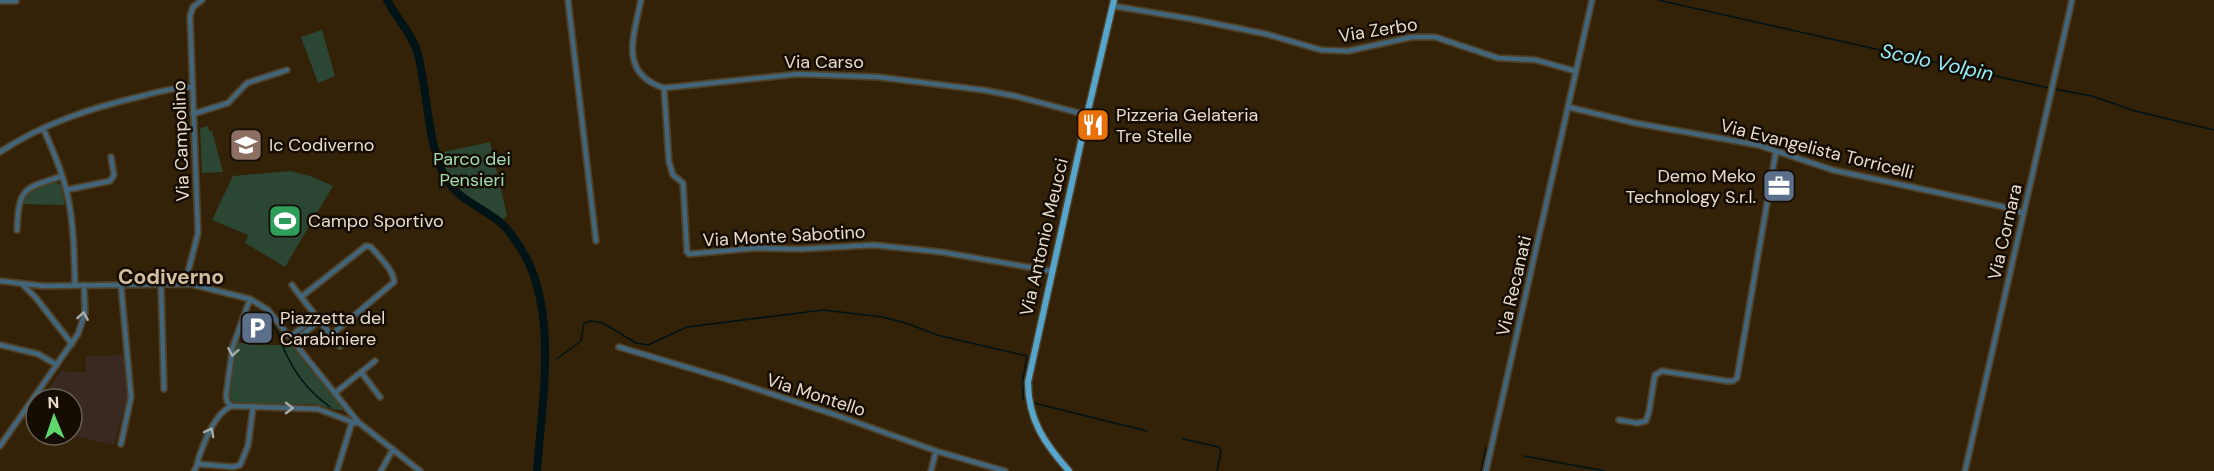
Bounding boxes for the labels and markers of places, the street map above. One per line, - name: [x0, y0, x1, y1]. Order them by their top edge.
- place label: Pizzeria Gelateria Tre Stelle: [1116, 103, 1258, 148]
- restaurant icon: Pizzeria Gelateria Tre Stelle: [1075, 107, 1111, 143]
- school or university icon: Ic Codiverno: [228, 127, 264, 163]
- place label: Ic Codiverno: [269, 133, 374, 157]
- place label: Demo Meko Technology S.r.l.: [1625, 164, 1756, 209]
- office icon: Demo Meko Technology S.r.l.: [1761, 168, 1797, 204]
- sports icon: Campo Sportivo: [267, 203, 303, 239]
- place label: Campo Sportivo: [308, 209, 444, 233]
- place label: Piazzetta del Carabiniere: [280, 306, 385, 351]
- parking icon: Piazzetta del Carabiniere: [239, 310, 275, 346]

